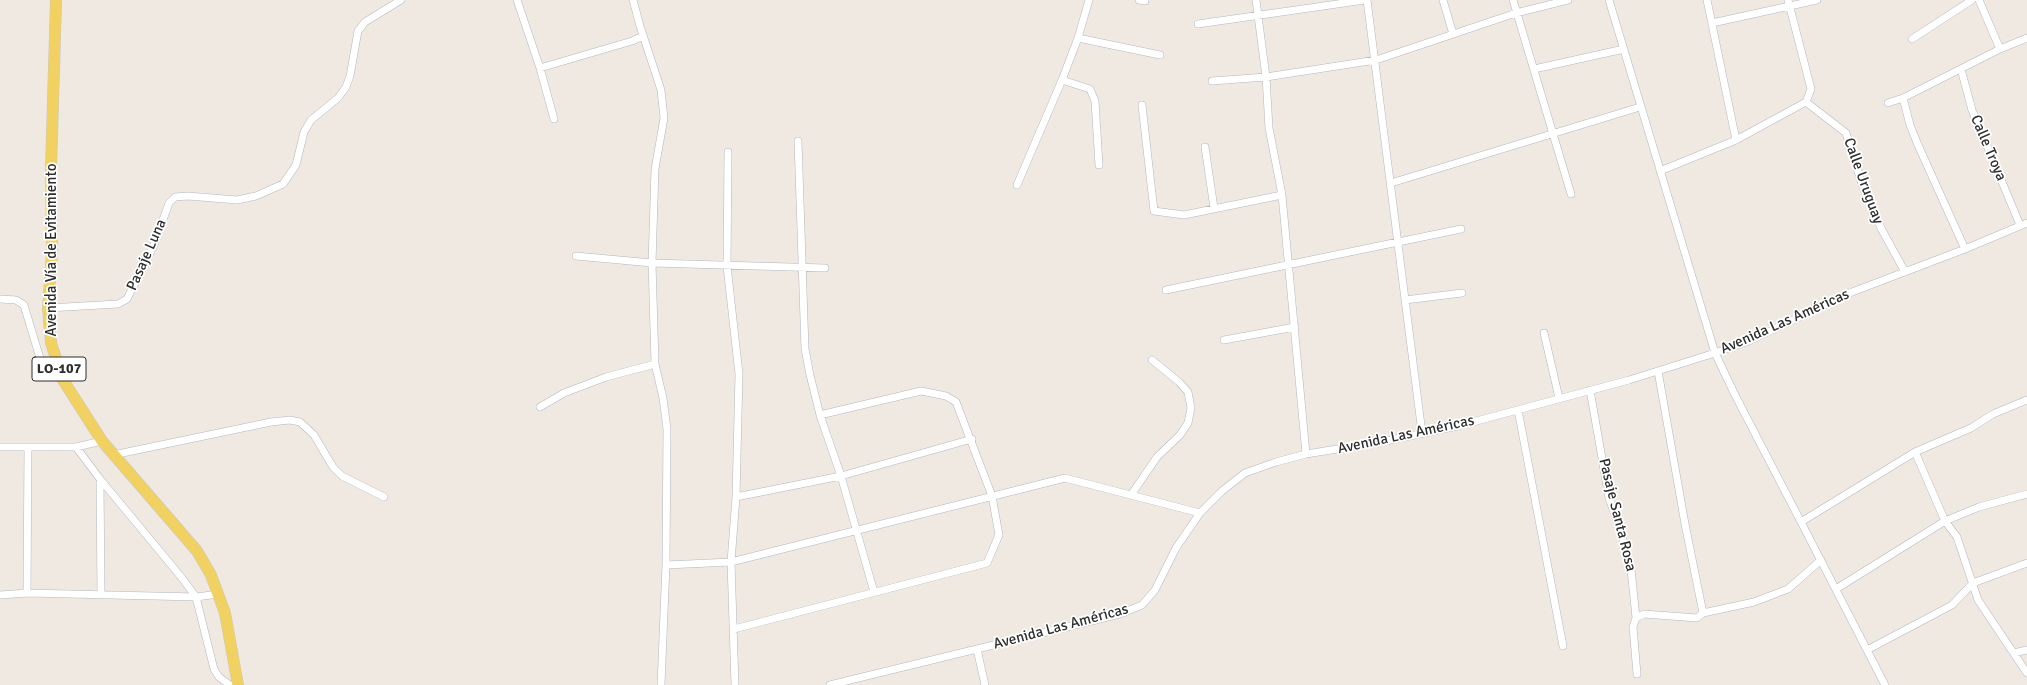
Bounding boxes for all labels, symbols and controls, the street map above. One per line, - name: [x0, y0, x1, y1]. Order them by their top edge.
- street label: Calle Troya: [1966, 112, 2010, 184]
- street label: Calle Uruguay: [1839, 136, 1887, 226]
- street label: Avenida Vía de Evitamiento: [43, 164, 61, 336]
- street label: Pasaje Luna: [123, 216, 171, 294]
- street label: Avenida Las Américas: [1718, 286, 1852, 358]
- road number: LO-107: [32, 357, 86, 381]
- street label: Avenida Las Américas: [1336, 412, 1476, 458]
- street label: Pasaje Santa Rosa: [1594, 457, 1640, 573]
- street label: Avenida Las Américas: [992, 600, 1130, 654]

